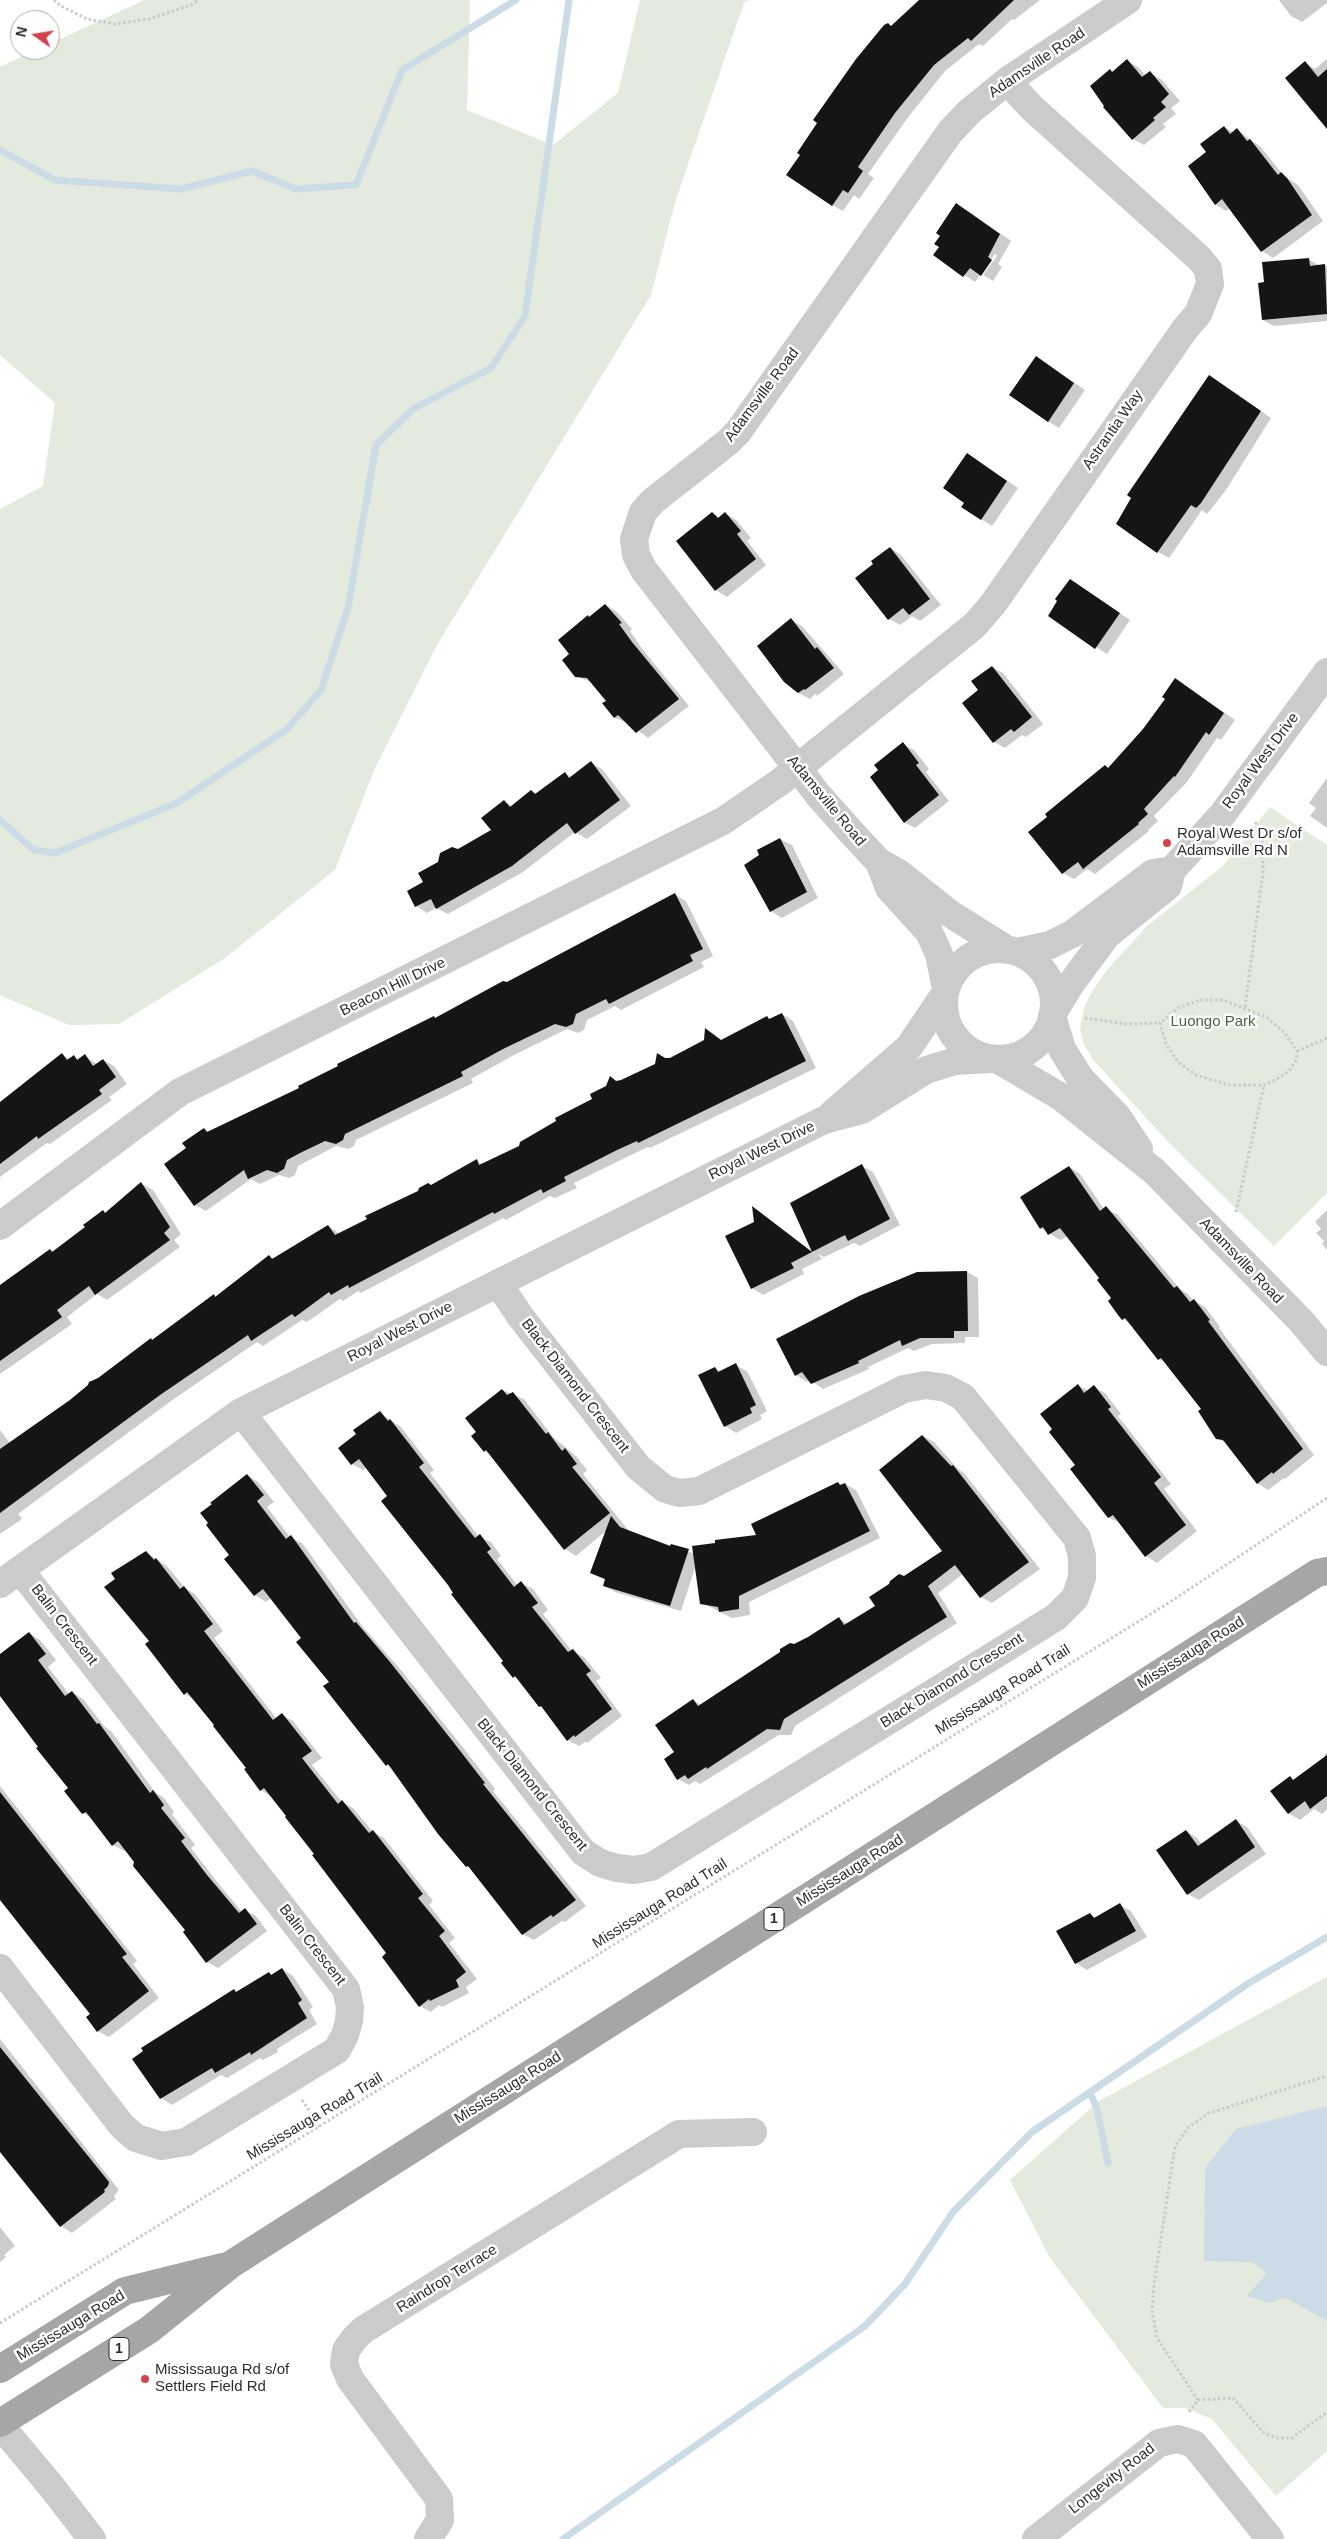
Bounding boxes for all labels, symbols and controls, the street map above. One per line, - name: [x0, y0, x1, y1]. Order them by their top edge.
- north arrow: [10, 10, 60, 60]
- street label: Adamsville Road: [985, 24, 1089, 102]
- text: N: [12, 25, 30, 39]
- street label: Adamsville Road: [721, 345, 803, 445]
- street label: Astrantia Way: [1079, 387, 1147, 473]
- street label: Royal West Drive: [1219, 709, 1303, 813]
- street label: Adamsville Road: [783, 752, 869, 850]
- place label: Royal West Dr s/of Adamsville Rd N: [1177, 825, 1302, 860]
- marker: Royal West Dr s/of Adamsville Rd N: [1161, 837, 1173, 849]
- street label: Beacon Hill Drive: [337, 954, 449, 1020]
- park label: Luongo Park: [1170, 1013, 1256, 1031]
- street label: Royal West Drive: [706, 1118, 818, 1184]
- street label: Adamsville Road: [1195, 1214, 1287, 1308]
- street label: Royal West Drive: [344, 1298, 456, 1366]
- street label: Black Diamond Crescent: [517, 1315, 633, 1457]
- street label: Balin Crescent: [27, 1581, 101, 1669]
- street label: Mississauga Road: [1134, 1613, 1248, 1693]
- street label: Black Diamond Crescent: [877, 1630, 1027, 1732]
- street label: Mississauga Road Trail: [932, 1641, 1074, 1739]
- street label: Black Diamond Crescent: [473, 1715, 591, 1855]
- street label: Mississauga Road: [793, 1831, 907, 1911]
- street label: Mississauga Road Trail: [589, 1855, 731, 1953]
- street label: Balin Crescent: [275, 1901, 349, 1989]
- road number: 1: [764, 1908, 784, 1930]
- street label: Mississauga Road: [451, 2048, 565, 2128]
- street label: Mississauga Road Trail: [244, 2069, 386, 2165]
- street label: Raindrop Terrace: [393, 2241, 501, 2317]
- street label: Mississauga Road: [14, 2287, 128, 2365]
- road number: 1: [109, 2338, 129, 2360]
- place label: Mississauga Rd s/of Settlers Field Rd: [155, 2361, 289, 2396]
- marker: Mississauga Rd s/of Settlers Field Rd: [139, 2373, 151, 2385]
- street label: Longevity Road: [1065, 2440, 1159, 2518]

